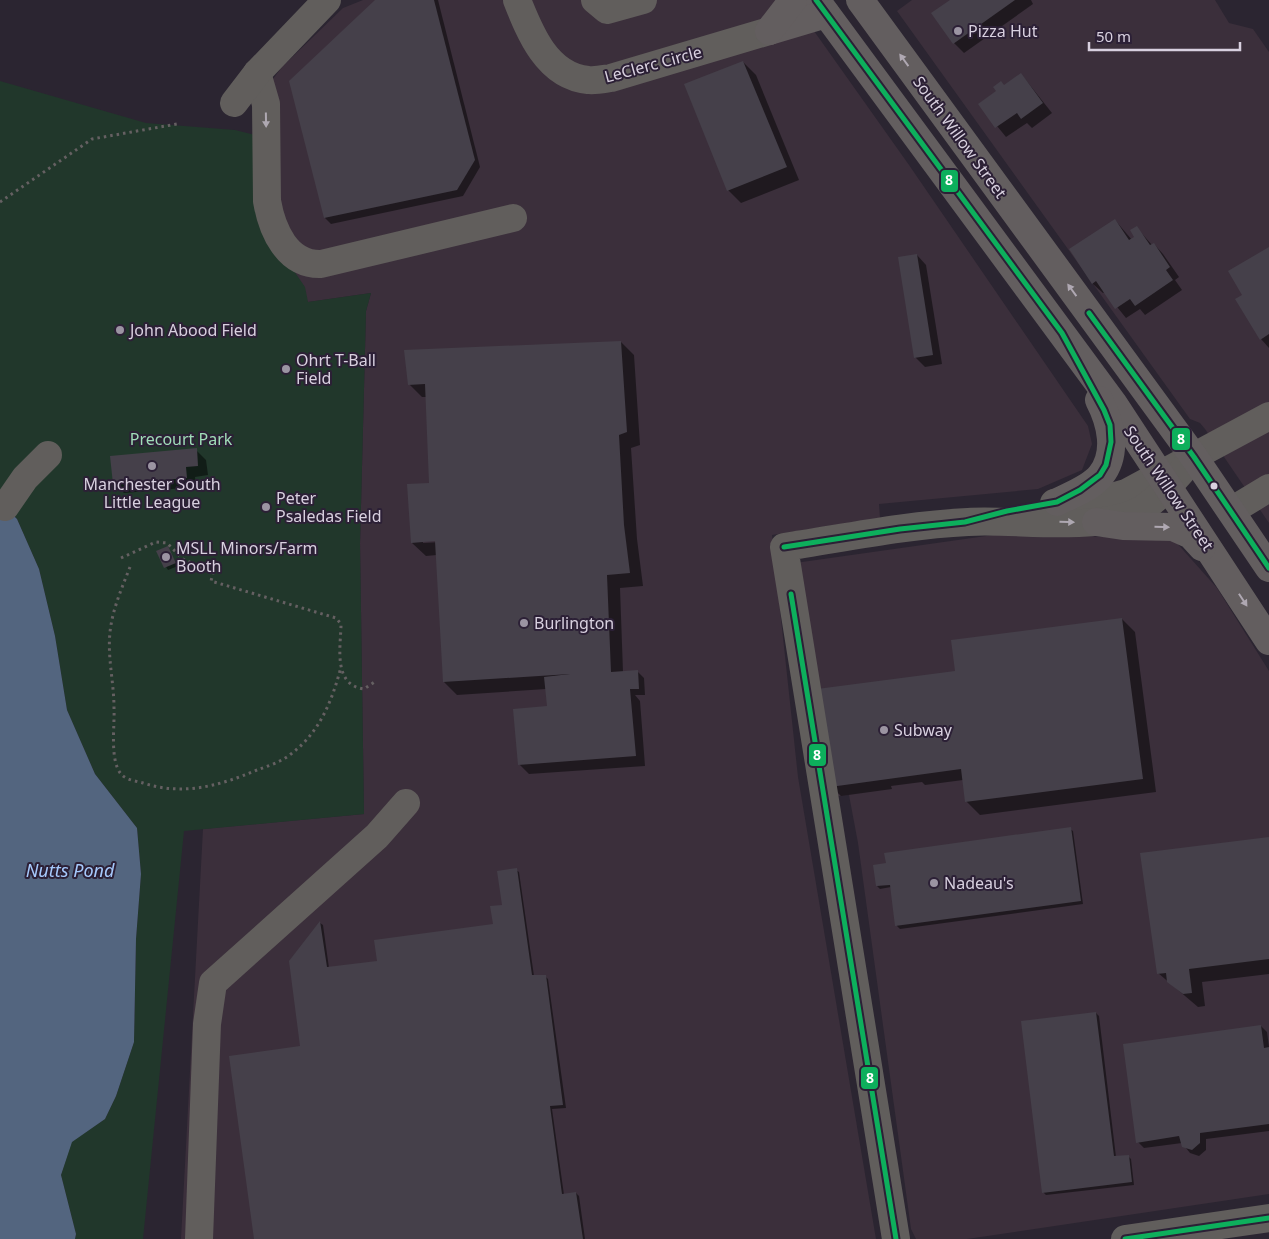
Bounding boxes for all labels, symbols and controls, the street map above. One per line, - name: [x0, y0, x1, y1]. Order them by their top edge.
- place label: Pizza Hut: [968, 20, 1038, 42]
- scale bar: [1089, 20, 1240, 52]
- marker: Pizza Hut: [952, 25, 964, 37]
- text: 50 m: [1096, 26, 1131, 46]
- street label: LeClerc Circle: [602, 40, 704, 88]
- one-way arrow: [898, 54, 909, 67]
- street label: South Willow Street: [908, 71, 1012, 203]
- one-way arrow: [262, 112, 270, 128]
- line badge: 8: [940, 169, 959, 193]
- text: 8: [945, 170, 953, 189]
- one-way arrow: [1067, 283, 1077, 297]
- place label: John Abood Field: [128, 319, 257, 341]
- marker: John Abood Field: [114, 324, 126, 336]
- place label: Ohrt T-Ball Field: [296, 349, 376, 389]
- marker: Ohrt T-Ball Field: [280, 363, 292, 375]
- street label: South Willow Street: [1119, 421, 1219, 555]
- line badge: 8: [1171, 427, 1191, 451]
- park label: Precourt Park: [130, 428, 233, 450]
- text: 8: [1177, 429, 1185, 448]
- marker: Manchester South Little League: [146, 460, 158, 472]
- place label: Manchester South Little League: [83, 473, 221, 513]
- unlabelled marker: [1209, 481, 1219, 491]
- place label: Peter Psaledas Field: [276, 487, 382, 527]
- marker: Peter Psaledas Field: [260, 501, 272, 513]
- one-way arrow: [1059, 518, 1075, 526]
- one-way arrow: [1154, 523, 1170, 531]
- place label: MSLL Minors/Farm Booth: [176, 537, 318, 577]
- marker: MSLL Minors/Farm Booth: [160, 551, 172, 563]
- one-way arrow: [1238, 593, 1247, 606]
- place label: Burlington: [534, 612, 614, 634]
- marker: Burlington: [518, 617, 530, 629]
- place label: Subway: [894, 719, 953, 741]
- marker: Subway: [878, 724, 890, 736]
- line badge: 8: [808, 743, 827, 767]
- text: 8: [813, 745, 821, 764]
- water label: Nutts Pond: [26, 858, 115, 882]
- place label: Nadeau's: [944, 872, 1014, 894]
- marker: Nadeau's: [928, 877, 940, 889]
- line badge: 8: [860, 1066, 879, 1090]
- text: 8: [866, 1068, 874, 1087]

